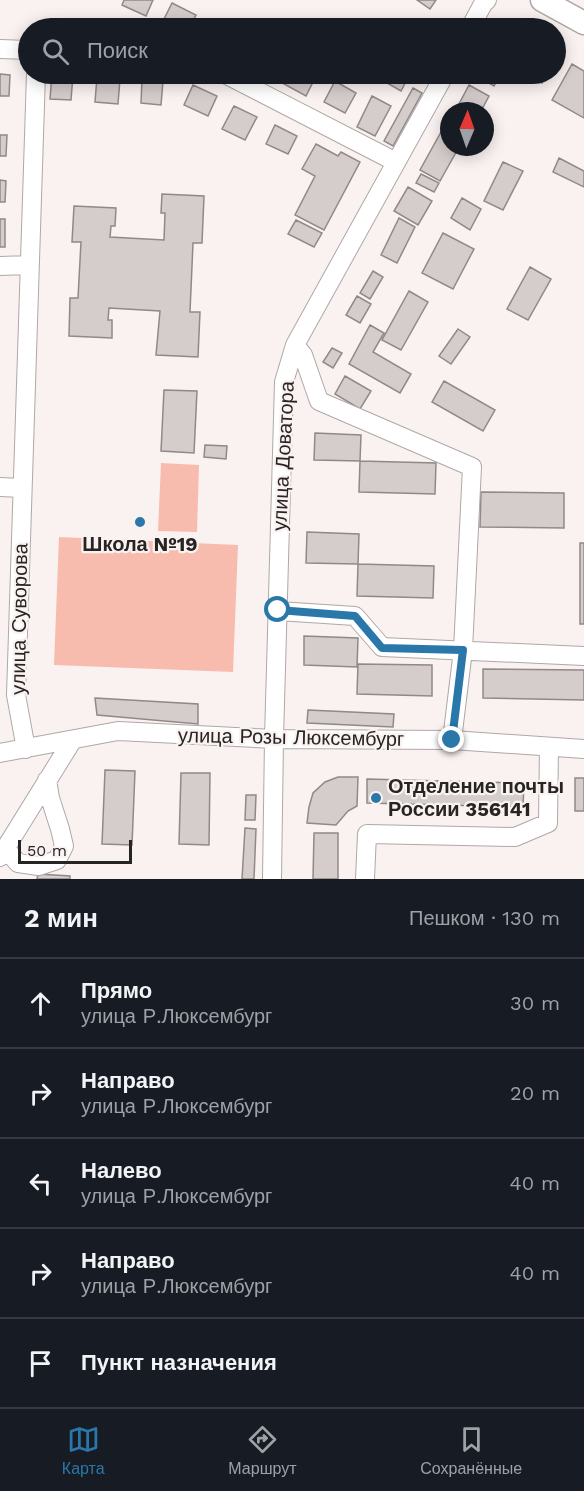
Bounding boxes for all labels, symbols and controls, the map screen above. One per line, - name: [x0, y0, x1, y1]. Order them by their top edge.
- search box: [18, 18, 566, 84]
- icon: search: [39, 35, 72, 68]
- text: Поиск: [87, 38, 148, 63]
- north arrow: [440, 102, 494, 156]
- street label: улица Доватора: [267, 380, 299, 532]
- marker: Школа №19: [133, 515, 147, 529]
- place label: Школа №19: [82, 532, 198, 556]
- street label: улица Суворова: [6, 542, 32, 695]
- route start: [264, 596, 290, 622]
- street label: улица Розы Люксембург: [178, 723, 404, 751]
- route end: [438, 726, 464, 752]
- place label: Отделение почты России 356141: [388, 774, 564, 821]
- marker: Отделение почты России 356141: [369, 791, 383, 805]
- scale bar: [18, 837, 132, 864]
- text: 50 m: [27, 841, 67, 860]
- text: 2 мин: [24, 903, 98, 933]
- text: Пешком · 130 m: [409, 906, 560, 930]
- text: Прямо: [81, 978, 152, 1003]
- icon: ahead: [24, 987, 57, 1020]
- text: 30 m: [510, 991, 560, 1015]
- text: улица Р.Люксембург: [81, 1004, 272, 1028]
- text: Направо: [81, 1068, 175, 1093]
- icon: right: [24, 1077, 57, 1110]
- text: 20 m: [510, 1081, 560, 1105]
- text: улица Р.Люксембург: [81, 1094, 272, 1118]
- text: Налево: [81, 1158, 162, 1183]
- icon: left: [24, 1167, 57, 1200]
- text: 40 m: [509, 1171, 560, 1195]
- text: улица Р.Люксембург: [81, 1184, 272, 1208]
- text: Направо: [81, 1248, 175, 1273]
- icon: right: [24, 1257, 57, 1290]
- text: 40 m: [509, 1261, 560, 1285]
- text: улица Р.Люксембург: [81, 1274, 272, 1298]
- icon: arrive: [24, 1347, 57, 1380]
- text: Пункт назначения: [81, 1350, 277, 1375]
- tab: Карта: [62, 1423, 105, 1478]
- tab: Маршрут: [228, 1423, 297, 1478]
- tab: Сохранённые: [420, 1423, 522, 1478]

